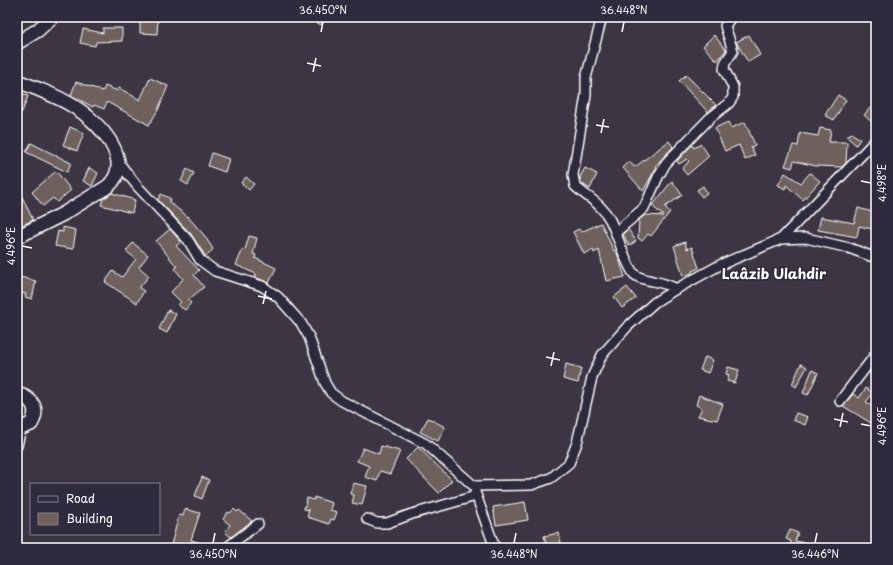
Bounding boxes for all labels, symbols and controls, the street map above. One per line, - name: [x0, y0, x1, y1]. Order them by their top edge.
- text: 36.450°N: [299, 2, 347, 17]
- text: 36.448°N: [600, 2, 648, 17]
- text: 4.498°E: [874, 164, 889, 202]
- text: 4.496°E: [3, 227, 18, 265]
- district label: Laâzib Ulahdir: [722, 263, 827, 284]
- text: 4.496°E: [874, 407, 889, 445]
- legend: [30, 483, 160, 535]
- text: Road: [66, 489, 95, 507]
- text: Building: [66, 509, 113, 527]
- text: 36.450°N: [189, 546, 237, 561]
- text: 36.448°N: [490, 546, 538, 561]
- text: 36.446°N: [791, 546, 839, 561]

